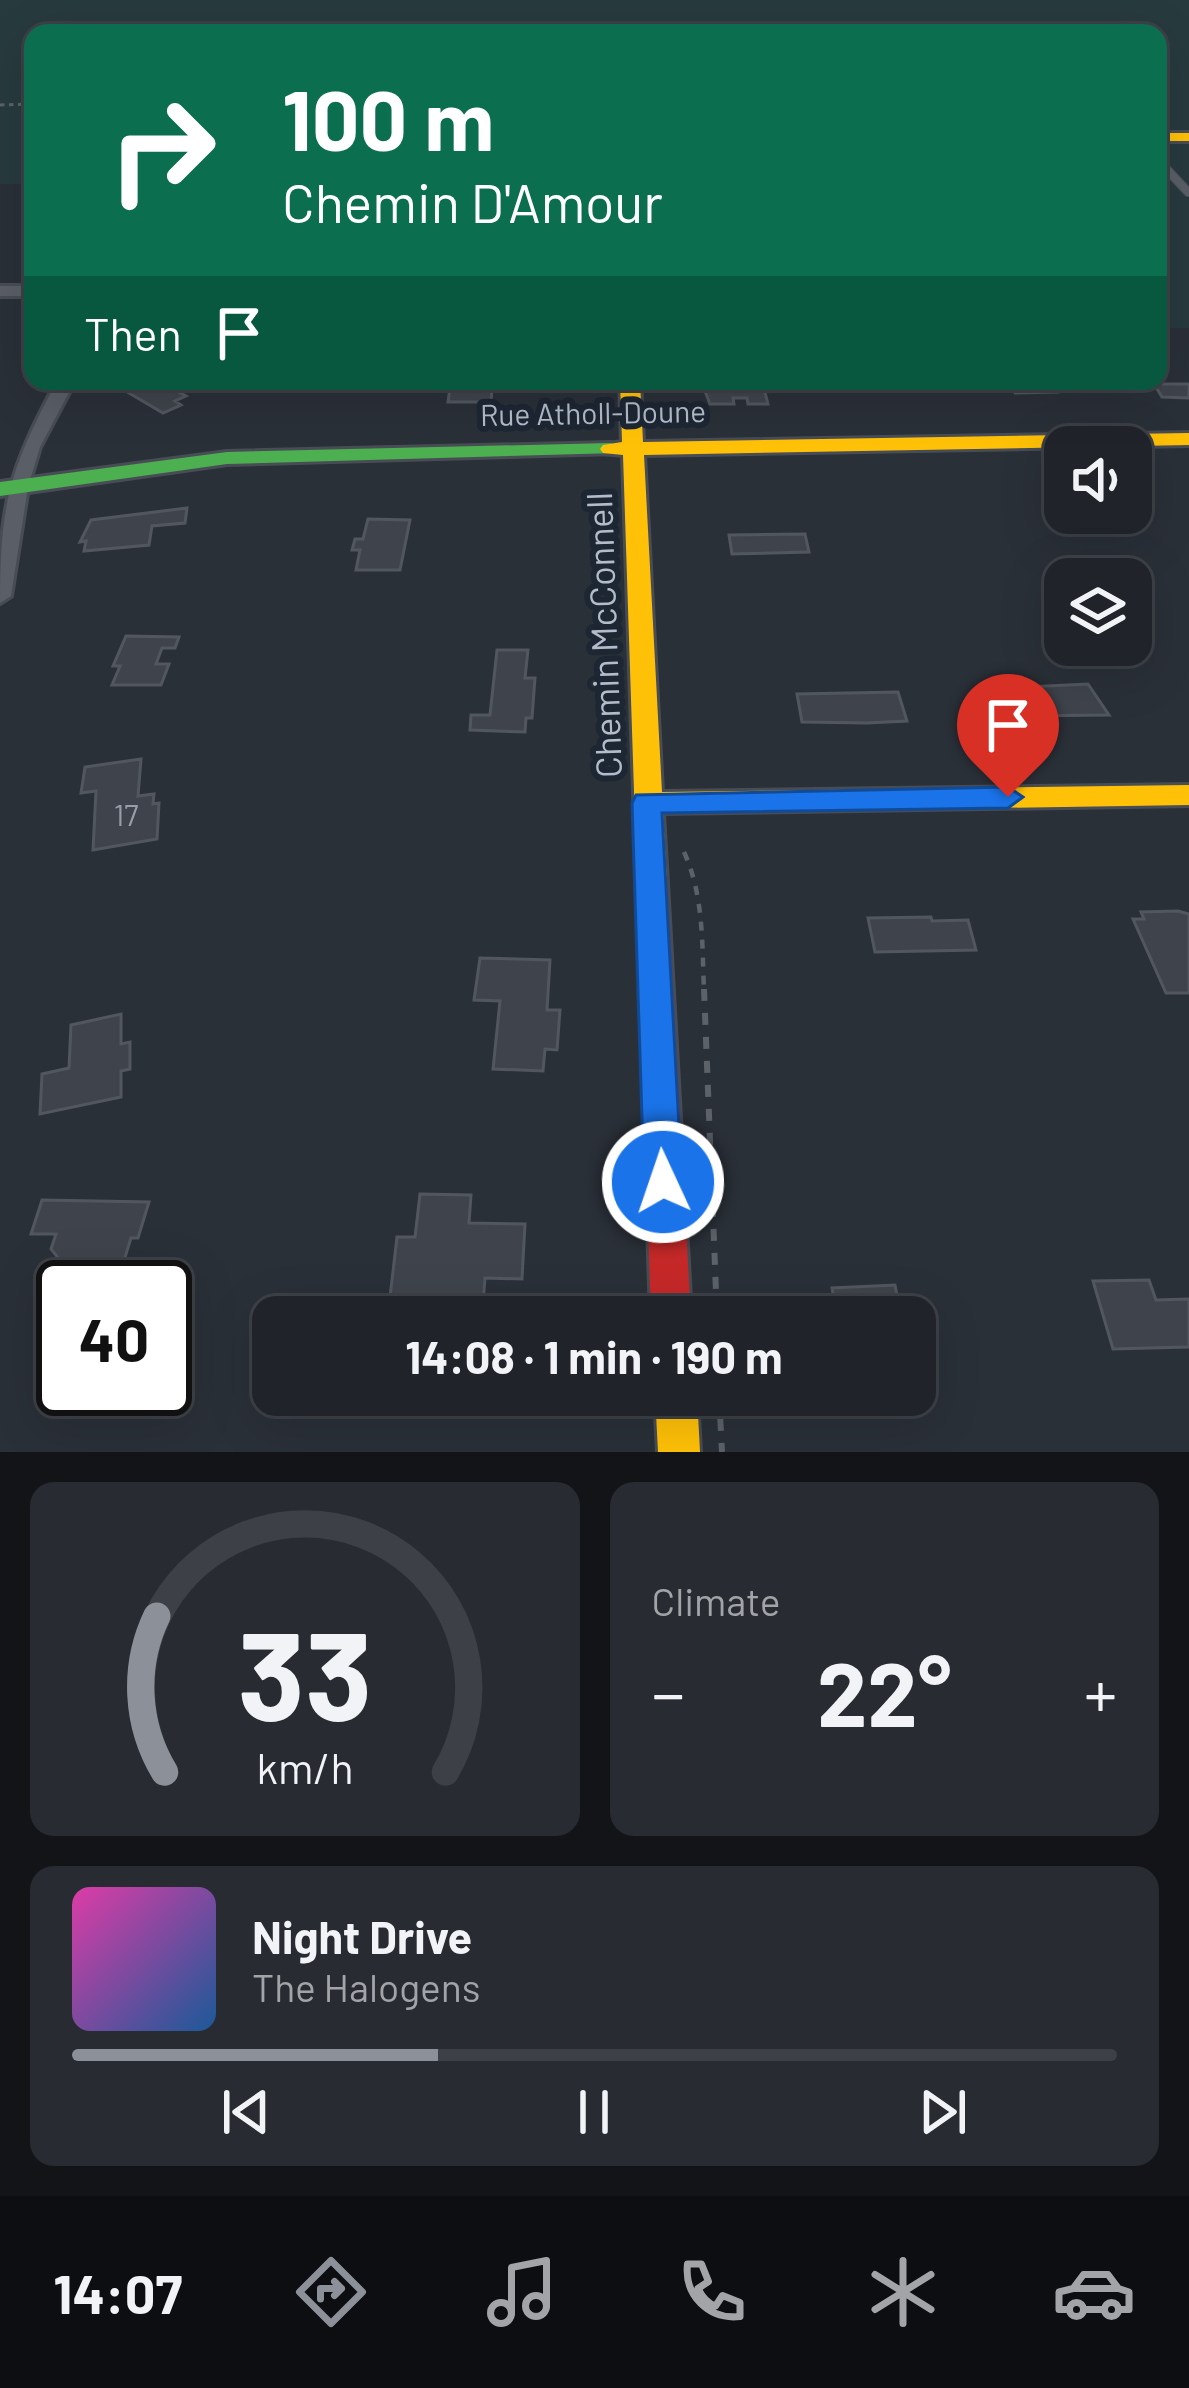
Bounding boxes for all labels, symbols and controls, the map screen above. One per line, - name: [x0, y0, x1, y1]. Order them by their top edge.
- text: 100 m: [282, 67, 494, 168]
- icon: right: [84, 72, 240, 228]
- text: Chemin D'Amour: [282, 169, 663, 234]
- icon: arrive: [206, 300, 272, 366]
- text: Then: [84, 306, 182, 360]
- street label: Rue Atholl-Doune: [480, 392, 706, 432]
- map controls: [1044, 426, 1152, 666]
- button: sound: [1044, 426, 1152, 534]
- street label: Chemin McConnell: [576, 491, 629, 779]
- button: layers: [1044, 558, 1152, 666]
- pin: [957, 674, 1059, 797]
- icon: arrive: [975, 692, 1041, 758]
- house number: 17: [114, 796, 138, 832]
- position arrow: [600, 1119, 726, 1245]
- speed limit sign: 40: [36, 1260, 192, 1416]
- text: 14:08 · 1 min · 190 m: [405, 1329, 783, 1383]
- text: Climate: [652, 1577, 781, 1624]
- text: 33: [237, 1596, 372, 1746]
- text: 22°: [817, 1637, 952, 1745]
- text: −: [652, 1652, 685, 1731]
- text: +: [1084, 1652, 1117, 1731]
- text: km/h: [256, 1741, 353, 1793]
- text: Night Drive: [252, 1909, 472, 1963]
- text: The Halogens: [252, 1963, 481, 2010]
- icon: previous: [213, 2079, 279, 2145]
- icon: pause: [561, 2079, 627, 2145]
- icon: next: [910, 2079, 976, 2145]
- icon: directions: [289, 2250, 373, 2334]
- icon: music: [480, 2250, 564, 2334]
- icon: phone: [670, 2250, 754, 2334]
- icon: climate: [861, 2250, 945, 2334]
- icon: car: [1052, 2250, 1136, 2334]
- text: 14:07: [53, 2260, 182, 2325]

